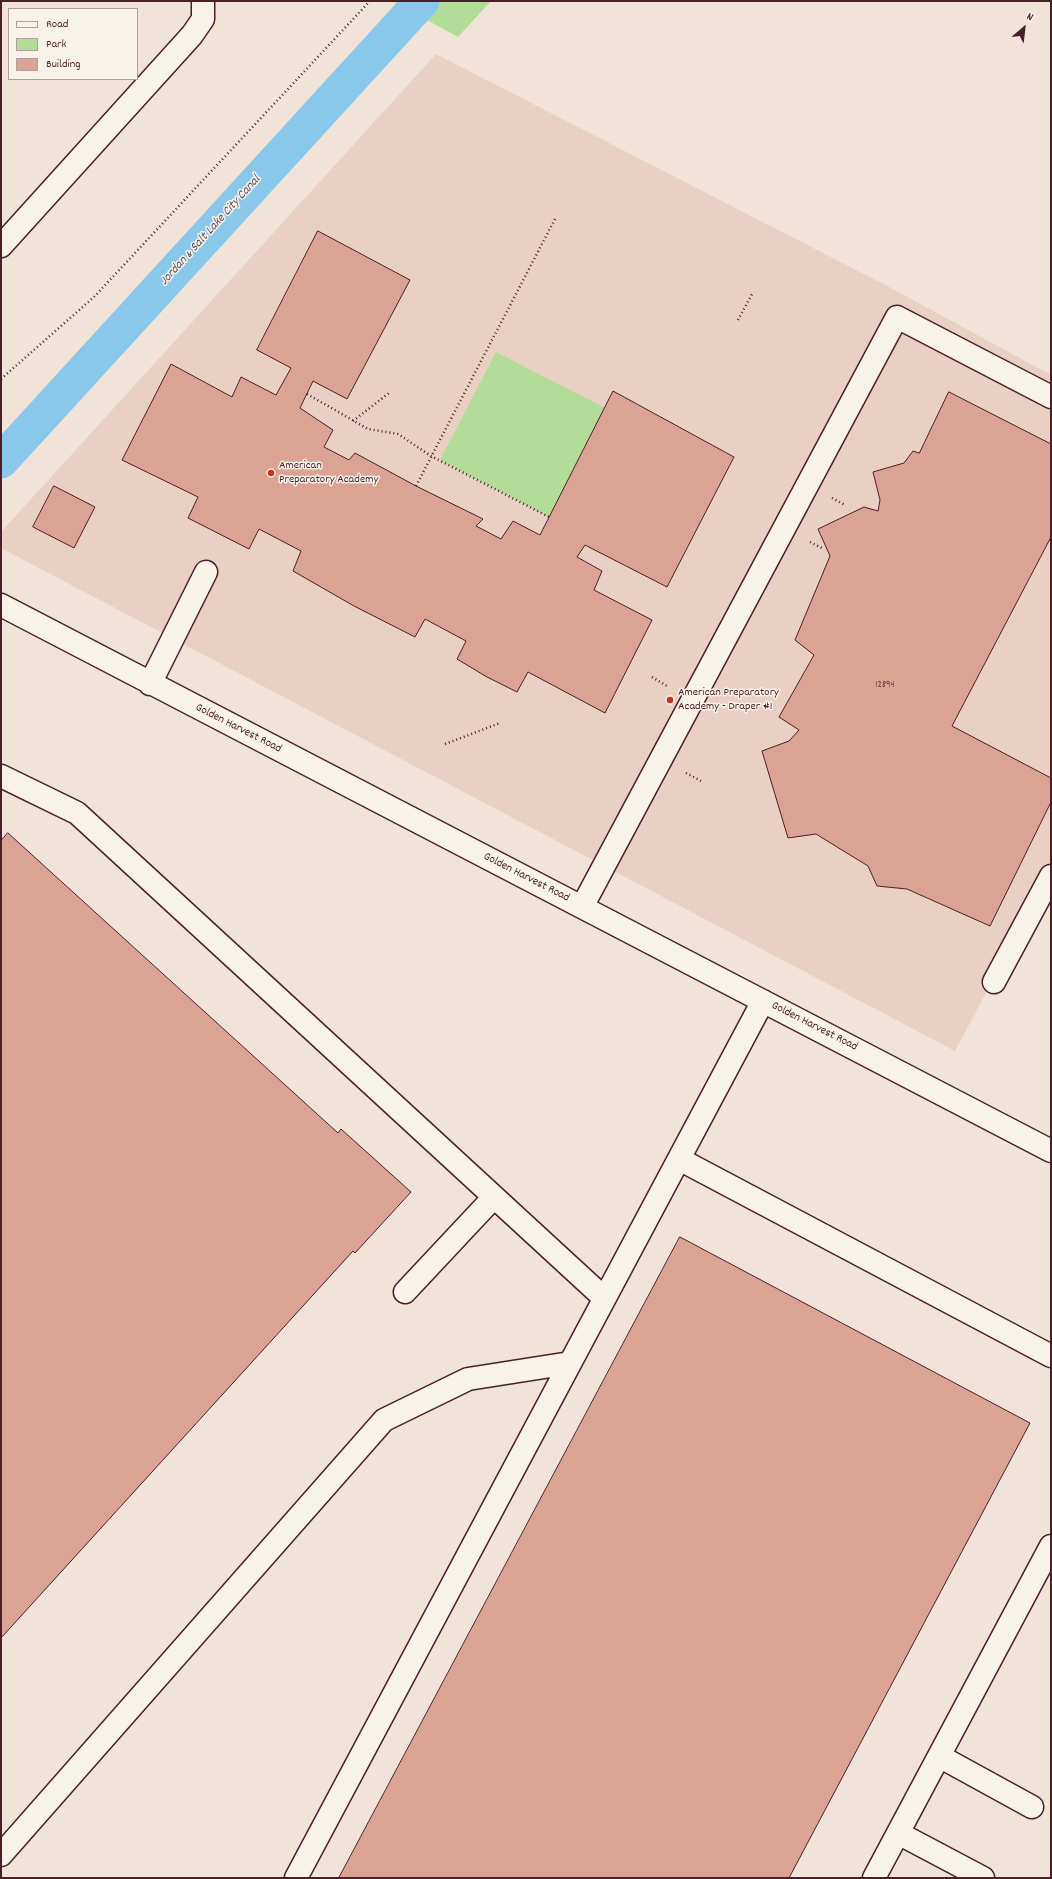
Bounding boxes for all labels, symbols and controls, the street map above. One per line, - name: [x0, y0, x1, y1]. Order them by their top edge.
- legend: [8, 8, 138, 80]
- north arrow: [1004, 8, 1044, 48]
- text: N: [1023, 9, 1036, 26]
- text: Road: [46, 16, 68, 33]
- text: Park: [46, 36, 66, 53]
- text: Building: [46, 56, 81, 73]
- water label: Jordan & Salt Lake City Canal: [157, 173, 265, 289]
- place label: American Preparatory Academy: [279, 459, 378, 487]
- marker: American Preparatory Academy: [266, 468, 276, 478]
- house number: 12894: [875, 680, 895, 692]
- place label: American Preparatory Academy - Draper #1: [678, 686, 779, 714]
- marker: American Preparatory Academy - Draper #1: [665, 695, 675, 705]
- street label: Golden Harvest Road: [193, 701, 283, 757]
- street label: Golden Harvest Road: [481, 850, 571, 906]
- street label: Golden Harvest Road: [769, 999, 859, 1055]

